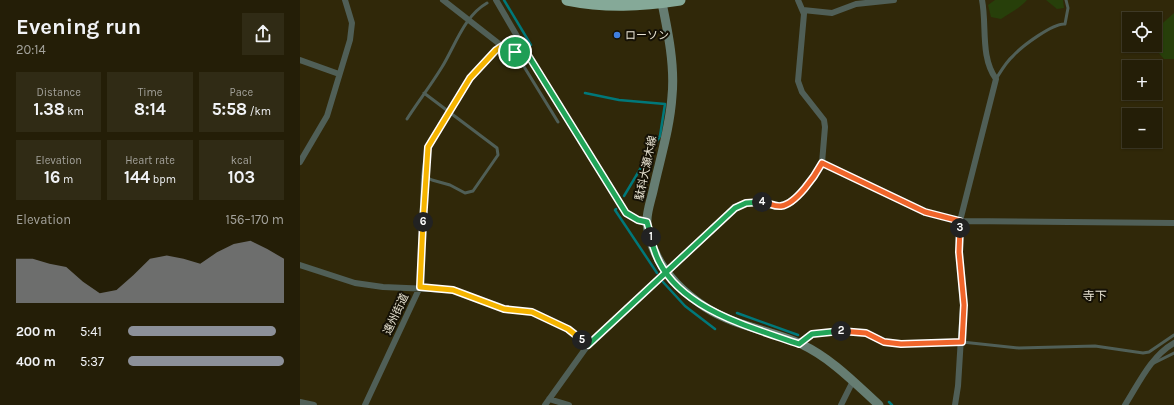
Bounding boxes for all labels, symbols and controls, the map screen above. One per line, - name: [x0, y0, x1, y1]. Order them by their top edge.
- map controls: [1122, 12, 1162, 148]
- button: locate: [1122, 12, 1162, 52]
- button: share: [242, 13, 284, 55]
- text: Evening run: [16, 14, 141, 40]
- place label: ローソン: [625, 29, 669, 42]
- marker: ローソン: [612, 30, 622, 40]
- pin: [498, 35, 532, 69]
- icon: arrive: [504, 41, 526, 63]
- text: 20:14: [16, 42, 46, 57]
- button: +: [1122, 60, 1162, 100]
- text: Distance: [36, 86, 81, 99]
- text: Time: [138, 86, 162, 99]
- text: Pace: [230, 86, 253, 99]
- text: 1.38: [33, 99, 65, 119]
- text: 8:14: [134, 99, 166, 119]
- text: 5:58: [212, 99, 247, 119]
- text: km: [65, 105, 84, 118]
- text: /km: [247, 105, 271, 118]
- button: −: [1122, 108, 1162, 148]
- street label: 駄科大瀬木線: [633, 134, 659, 202]
- text: Elevation: [35, 154, 82, 167]
- text: Heart rate: [125, 154, 175, 167]
- text: kcal: [231, 154, 252, 167]
- text: 16: [44, 167, 60, 187]
- text: 144: [124, 167, 150, 187]
- text: 103: [228, 167, 255, 187]
- text: m: [60, 173, 73, 186]
- text: bpm: [150, 173, 176, 186]
- pin: 4: [752, 192, 772, 212]
- text: 4: [759, 195, 765, 208]
- text: Elevation: [16, 212, 71, 227]
- text: 156–170 m: [225, 212, 284, 227]
- pin: 6: [413, 212, 433, 232]
- text: 6: [420, 215, 426, 228]
- pin: 3: [950, 218, 970, 238]
- text: 3: [957, 221, 963, 234]
- pin: 1: [641, 227, 661, 247]
- text: 1: [649, 230, 653, 243]
- district label: 寺下: [1083, 289, 1107, 303]
- street label: 遠州街道: [381, 291, 411, 337]
- pin: 2: [831, 321, 851, 341]
- text: 200 m: [16, 324, 56, 339]
- text: 5:41: [80, 324, 102, 339]
- text: 2: [838, 324, 844, 337]
- pin: 5: [572, 330, 592, 350]
- text: 5: [579, 333, 585, 346]
- text: 400 m: [16, 354, 56, 369]
- text: 5:37: [80, 354, 104, 369]

